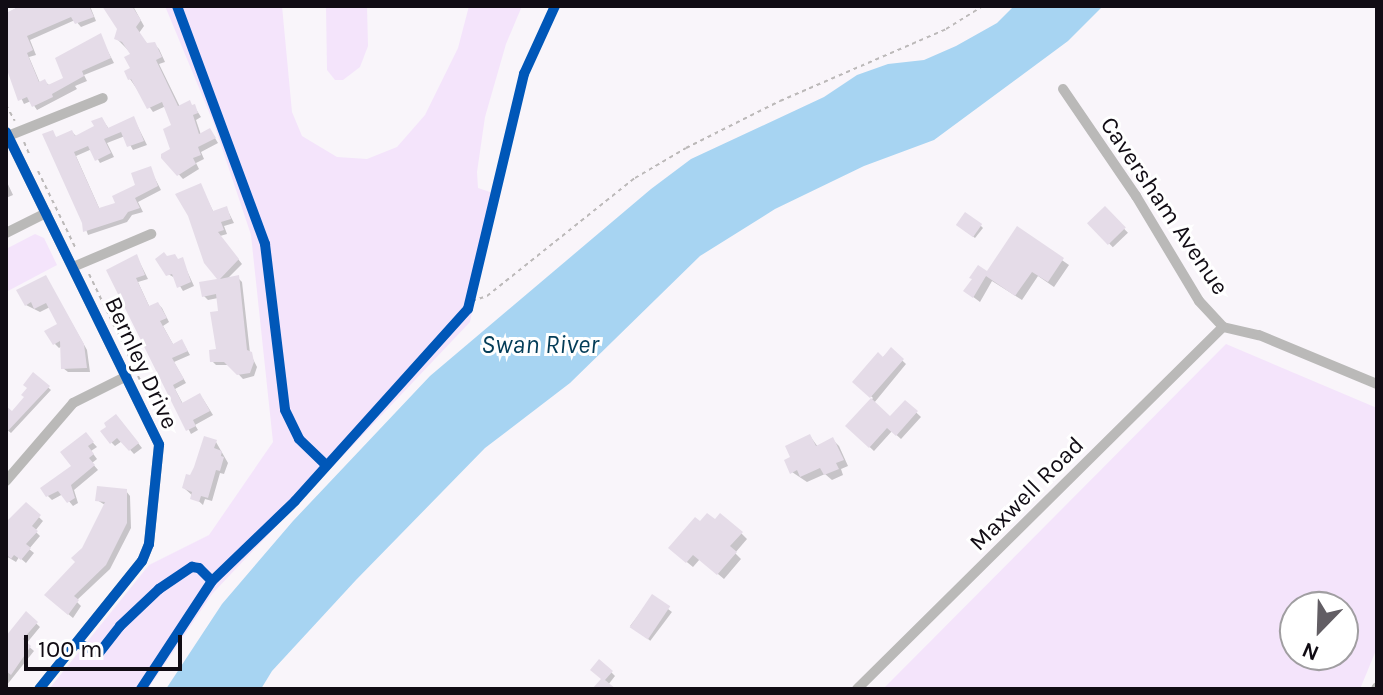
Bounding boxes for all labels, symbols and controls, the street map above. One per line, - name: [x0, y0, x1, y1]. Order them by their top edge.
- street label: Caversham Avenue: [1094, 112, 1234, 300]
- street label: Bernley Drive: [98, 292, 184, 434]
- water label: Swan River: [481, 329, 599, 361]
- street label: Maxwell Road: [964, 431, 1090, 557]
- north arrow: [1279, 591, 1359, 671]
- scale bar: [28, 619, 186, 669]
- text: 100 m: [38, 635, 103, 663]
- text: N: [1298, 636, 1323, 666]

